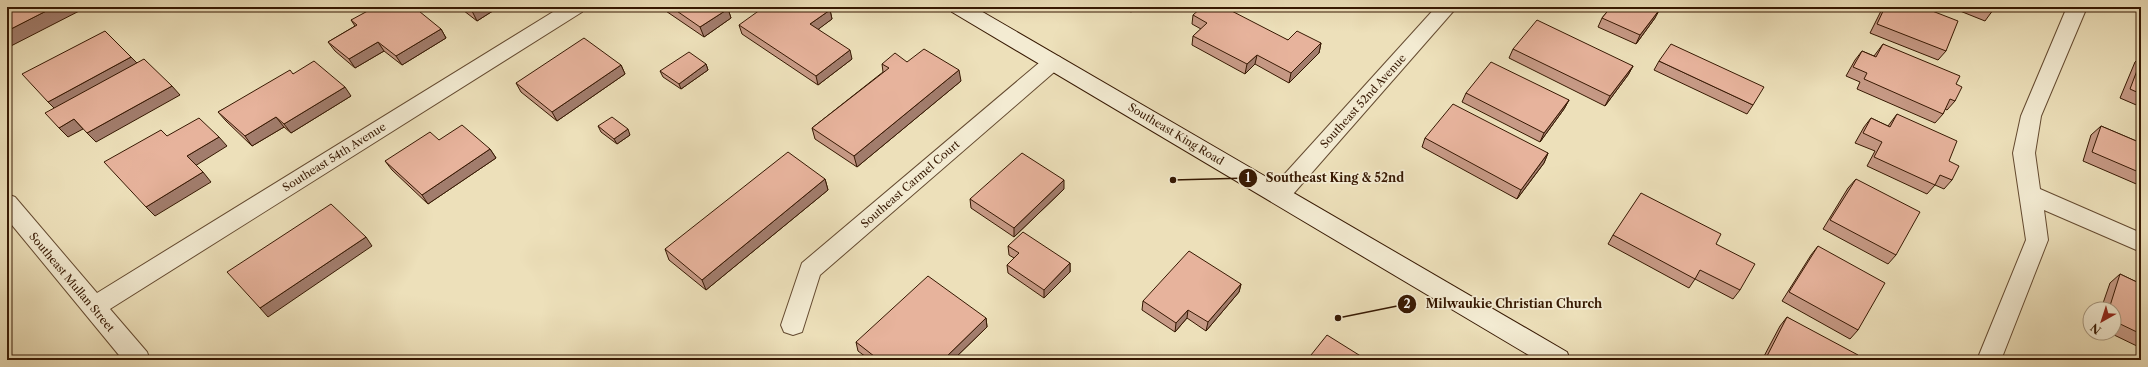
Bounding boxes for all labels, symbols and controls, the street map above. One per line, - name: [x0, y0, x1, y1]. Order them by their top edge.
- street label: Southeast 52nd Avenue: [1317, 51, 1409, 151]
- street label: Southeast King Road: [1126, 100, 1227, 168]
- street label: Southeast 54th Avenue: [280, 120, 388, 194]
- street label: Southeast Carmel Court: [858, 137, 962, 231]
- callout: Southeast King & 52nd: [1238, 166, 1412, 190]
- text: 1: [1245, 170, 1251, 185]
- text: Southeast King & 52nd: [1266, 170, 1404, 185]
- street label: Southeast Mullan Street: [26, 229, 118, 335]
- callout: Milwaukie Christian Church: [1397, 292, 1610, 316]
- text: 2: [1403, 296, 1411, 311]
- text: Milwaukie Christian Church: [1426, 296, 1603, 311]
- north arrow: [2082, 301, 2122, 341]
- text: N: [2087, 320, 2104, 337]

